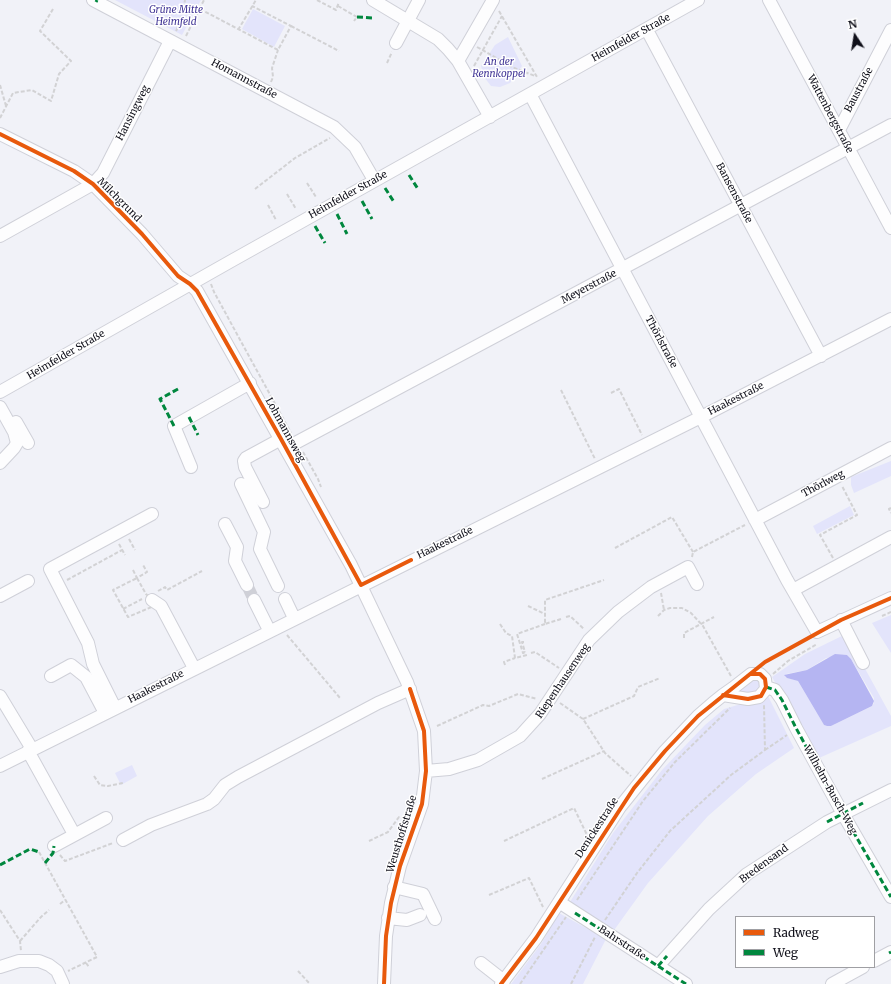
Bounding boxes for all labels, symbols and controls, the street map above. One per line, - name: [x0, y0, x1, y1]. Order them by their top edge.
- park label: Grüne Mitte Heimfeld: [149, 4, 203, 28]
- street label: Heimfelder Straße: [590, 11, 672, 65]
- north arrow: [835, 16, 875, 56]
- text: N: [847, 17, 858, 32]
- park label: An der Rennkoppel: [472, 56, 526, 80]
- street label: Homannstraße: [209, 57, 279, 101]
- street label: Baustraße: [842, 66, 876, 114]
- street label: Wattenbergstraße: [804, 73, 856, 155]
- street label: Hansingweg: [114, 83, 152, 143]
- street label: Bansenstraße: [713, 161, 755, 225]
- street label: Heimfelder Straße: [307, 168, 389, 222]
- street label: Milchgrund: [95, 176, 143, 224]
- street label: Meyerstraße: [559, 267, 619, 307]
- street label: Thörlstraße: [642, 314, 680, 370]
- street label: Heimfelder Straße: [25, 328, 107, 382]
- street label: Haakestraße: [706, 380, 766, 418]
- street label: Lohmannsweg: [262, 396, 308, 464]
- street label: Thörlweg: [800, 468, 846, 500]
- street label: Haakestraße: [415, 524, 475, 562]
- street label: Riepenhausenweg: [533, 641, 593, 721]
- street label: Haakestraße: [126, 668, 186, 706]
- street label: Wilhelm-Busch-Weg: [801, 743, 859, 837]
- street label: Weusthoffstraße: [385, 794, 419, 874]
- street label: Denickestraße: [573, 796, 621, 860]
- street label: Bredensand: [737, 842, 791, 886]
- legend: [735, 916, 875, 968]
- street label: Bahrstraße: [596, 923, 648, 963]
- text: Radweg: [773, 925, 819, 940]
- text: Weg: [773, 945, 798, 960]

